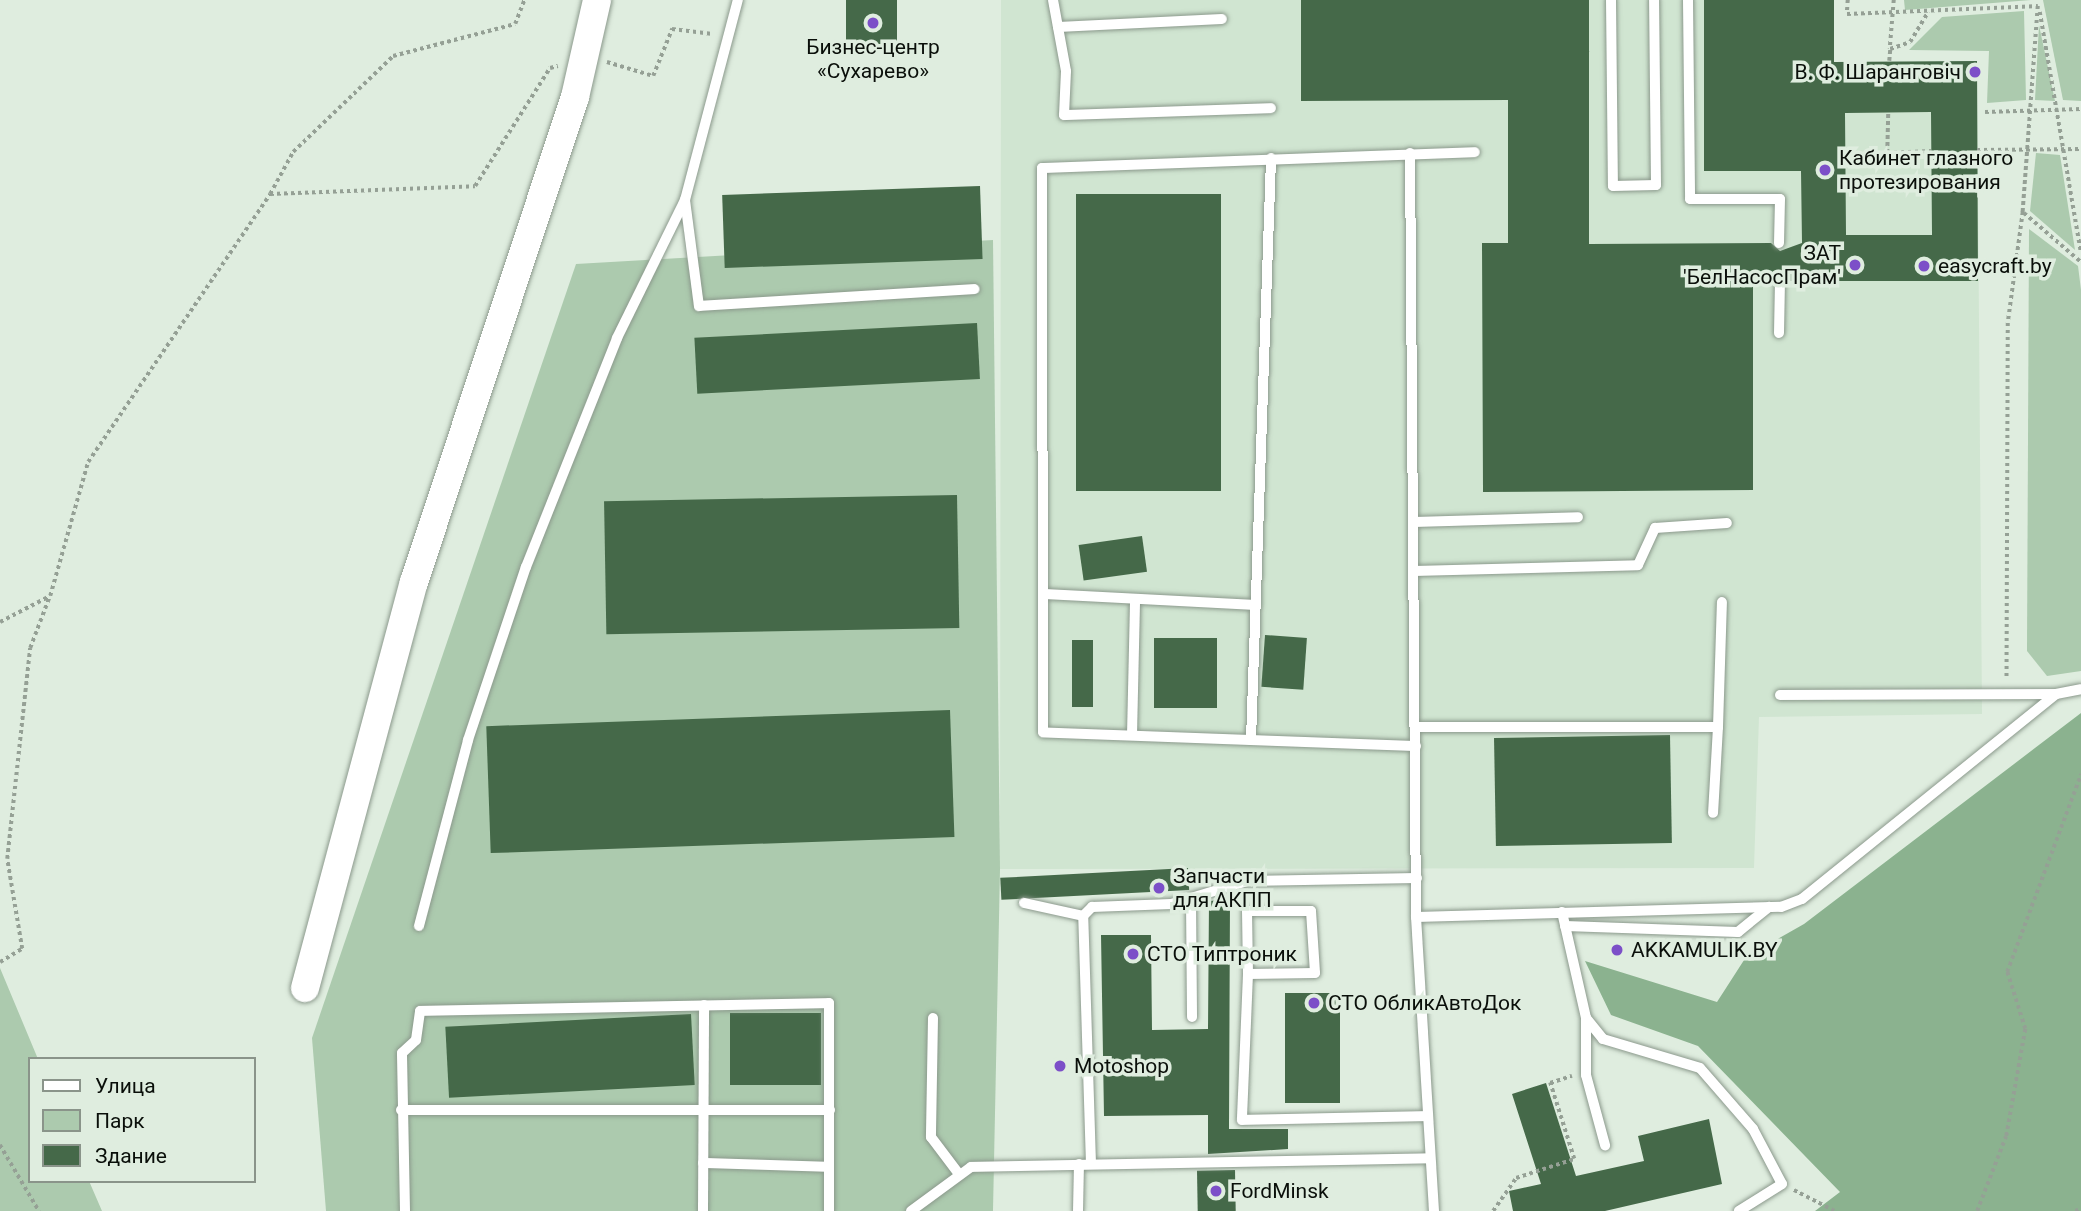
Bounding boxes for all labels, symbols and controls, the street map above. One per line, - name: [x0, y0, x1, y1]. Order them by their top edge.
- marker: Бизнес-центр «Сухарево»: [865, 15, 881, 31]
- place label: Бизнес-центр «Сухарево»: [806, 34, 940, 84]
- place label: В. Ф. Шаранговіч: [1795, 59, 1961, 85]
- marker: В. Ф. Шаранговіч: [1967, 64, 1983, 80]
- place label: Кабинет глазного протезирования: [1839, 145, 2013, 195]
- marker: Кабинет глазного протезирования: [1817, 162, 1833, 178]
- place label: ЗАТ 'БелНасосПрам': [1683, 240, 1841, 290]
- place label: easycraft.by: [1938, 253, 2052, 279]
- marker: ЗАТ 'БелНасосПрам': [1847, 257, 1863, 273]
- marker: easycraft.by: [1916, 258, 1932, 274]
- place label: Запчасти для АКПП: [1173, 863, 1272, 913]
- marker: Запчасти для АКПП: [1151, 880, 1167, 896]
- place label: AKKAMULIK.BY: [1631, 937, 1778, 963]
- place label: СТО Типтроник: [1147, 941, 1297, 967]
- marker: AKKAMULIK.BY: [1609, 942, 1625, 958]
- marker: СТО Типтроник: [1125, 946, 1141, 962]
- place label: СТО ОбликАвтоДок: [1328, 990, 1521, 1016]
- marker: СТО ОбликАвтоДок: [1306, 995, 1322, 1011]
- place label: Motoshop: [1074, 1053, 1169, 1079]
- legend: [28, 1057, 256, 1183]
- marker: Motoshop: [1052, 1058, 1068, 1074]
- text: Улица: [95, 1074, 156, 1098]
- text: Парк: [95, 1109, 145, 1133]
- text: Здание: [95, 1144, 167, 1168]
- place label: FordMinsk: [1230, 1178, 1329, 1204]
- marker: FordMinsk: [1208, 1183, 1224, 1199]

